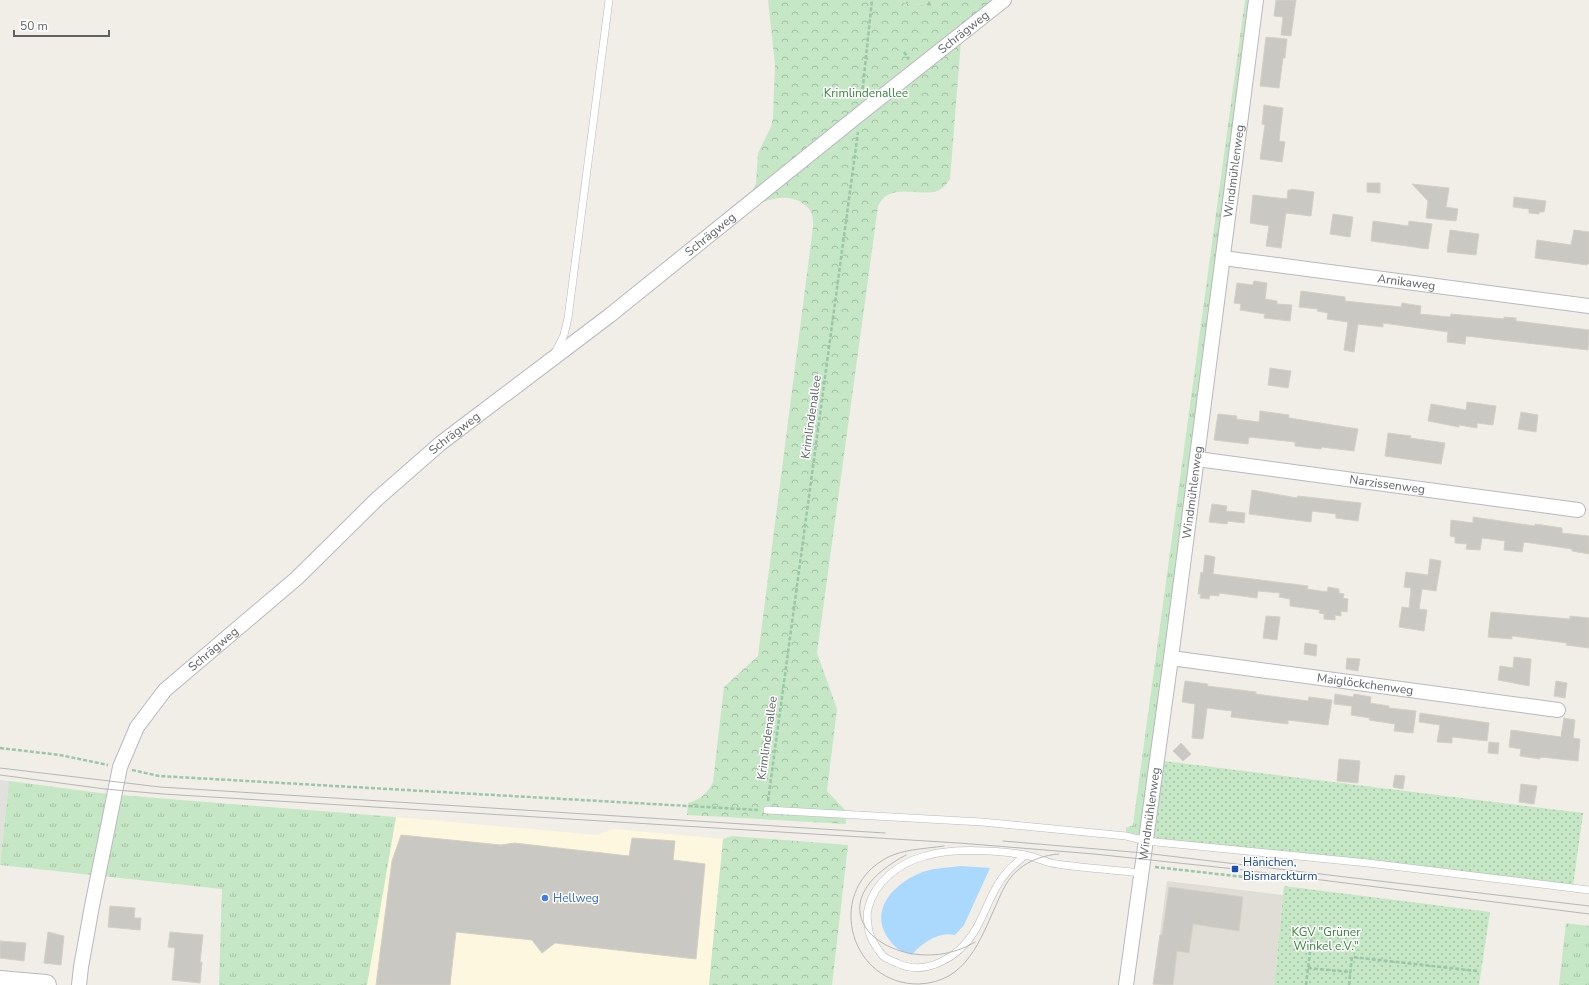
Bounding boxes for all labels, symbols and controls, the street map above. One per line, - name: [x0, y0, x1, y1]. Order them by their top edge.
- street label: Schrägweg: [935, 7, 992, 57]
- scale bar: [14, 12, 109, 38]
- text: 50 m: [20, 18, 48, 34]
- park label: Krimlindenallee: [824, 85, 908, 101]
- street label: Windmühlenweg: [1220, 124, 1248, 219]
- street label: Schrägweg: [682, 209, 739, 260]
- street label: Arnikaweg: [1376, 270, 1436, 294]
- street label: Krimlindenallee: [797, 374, 825, 460]
- street label: Schrägweg: [425, 408, 483, 458]
- street label: Windmühlenweg: [1178, 445, 1206, 540]
- street label: Narzissenweg: [1349, 471, 1426, 497]
- street label: Schrägweg: [185, 623, 242, 675]
- street label: Maiglöckchenweg: [1316, 670, 1414, 698]
- street label: Krimlindenallee: [753, 695, 781, 781]
- street label: Windmühlenweg: [1135, 766, 1164, 861]
- place label: Hänichen, Bismarckturm: [1243, 854, 1317, 884]
- marker: Hänichen, Bismarckturm: [1230, 864, 1240, 874]
- place label: Hellweg: [553, 890, 599, 906]
- marker: Hellweg: [540, 893, 550, 903]
- park label: KGV "Grüner Winkel e.V.": [1291, 924, 1361, 954]

